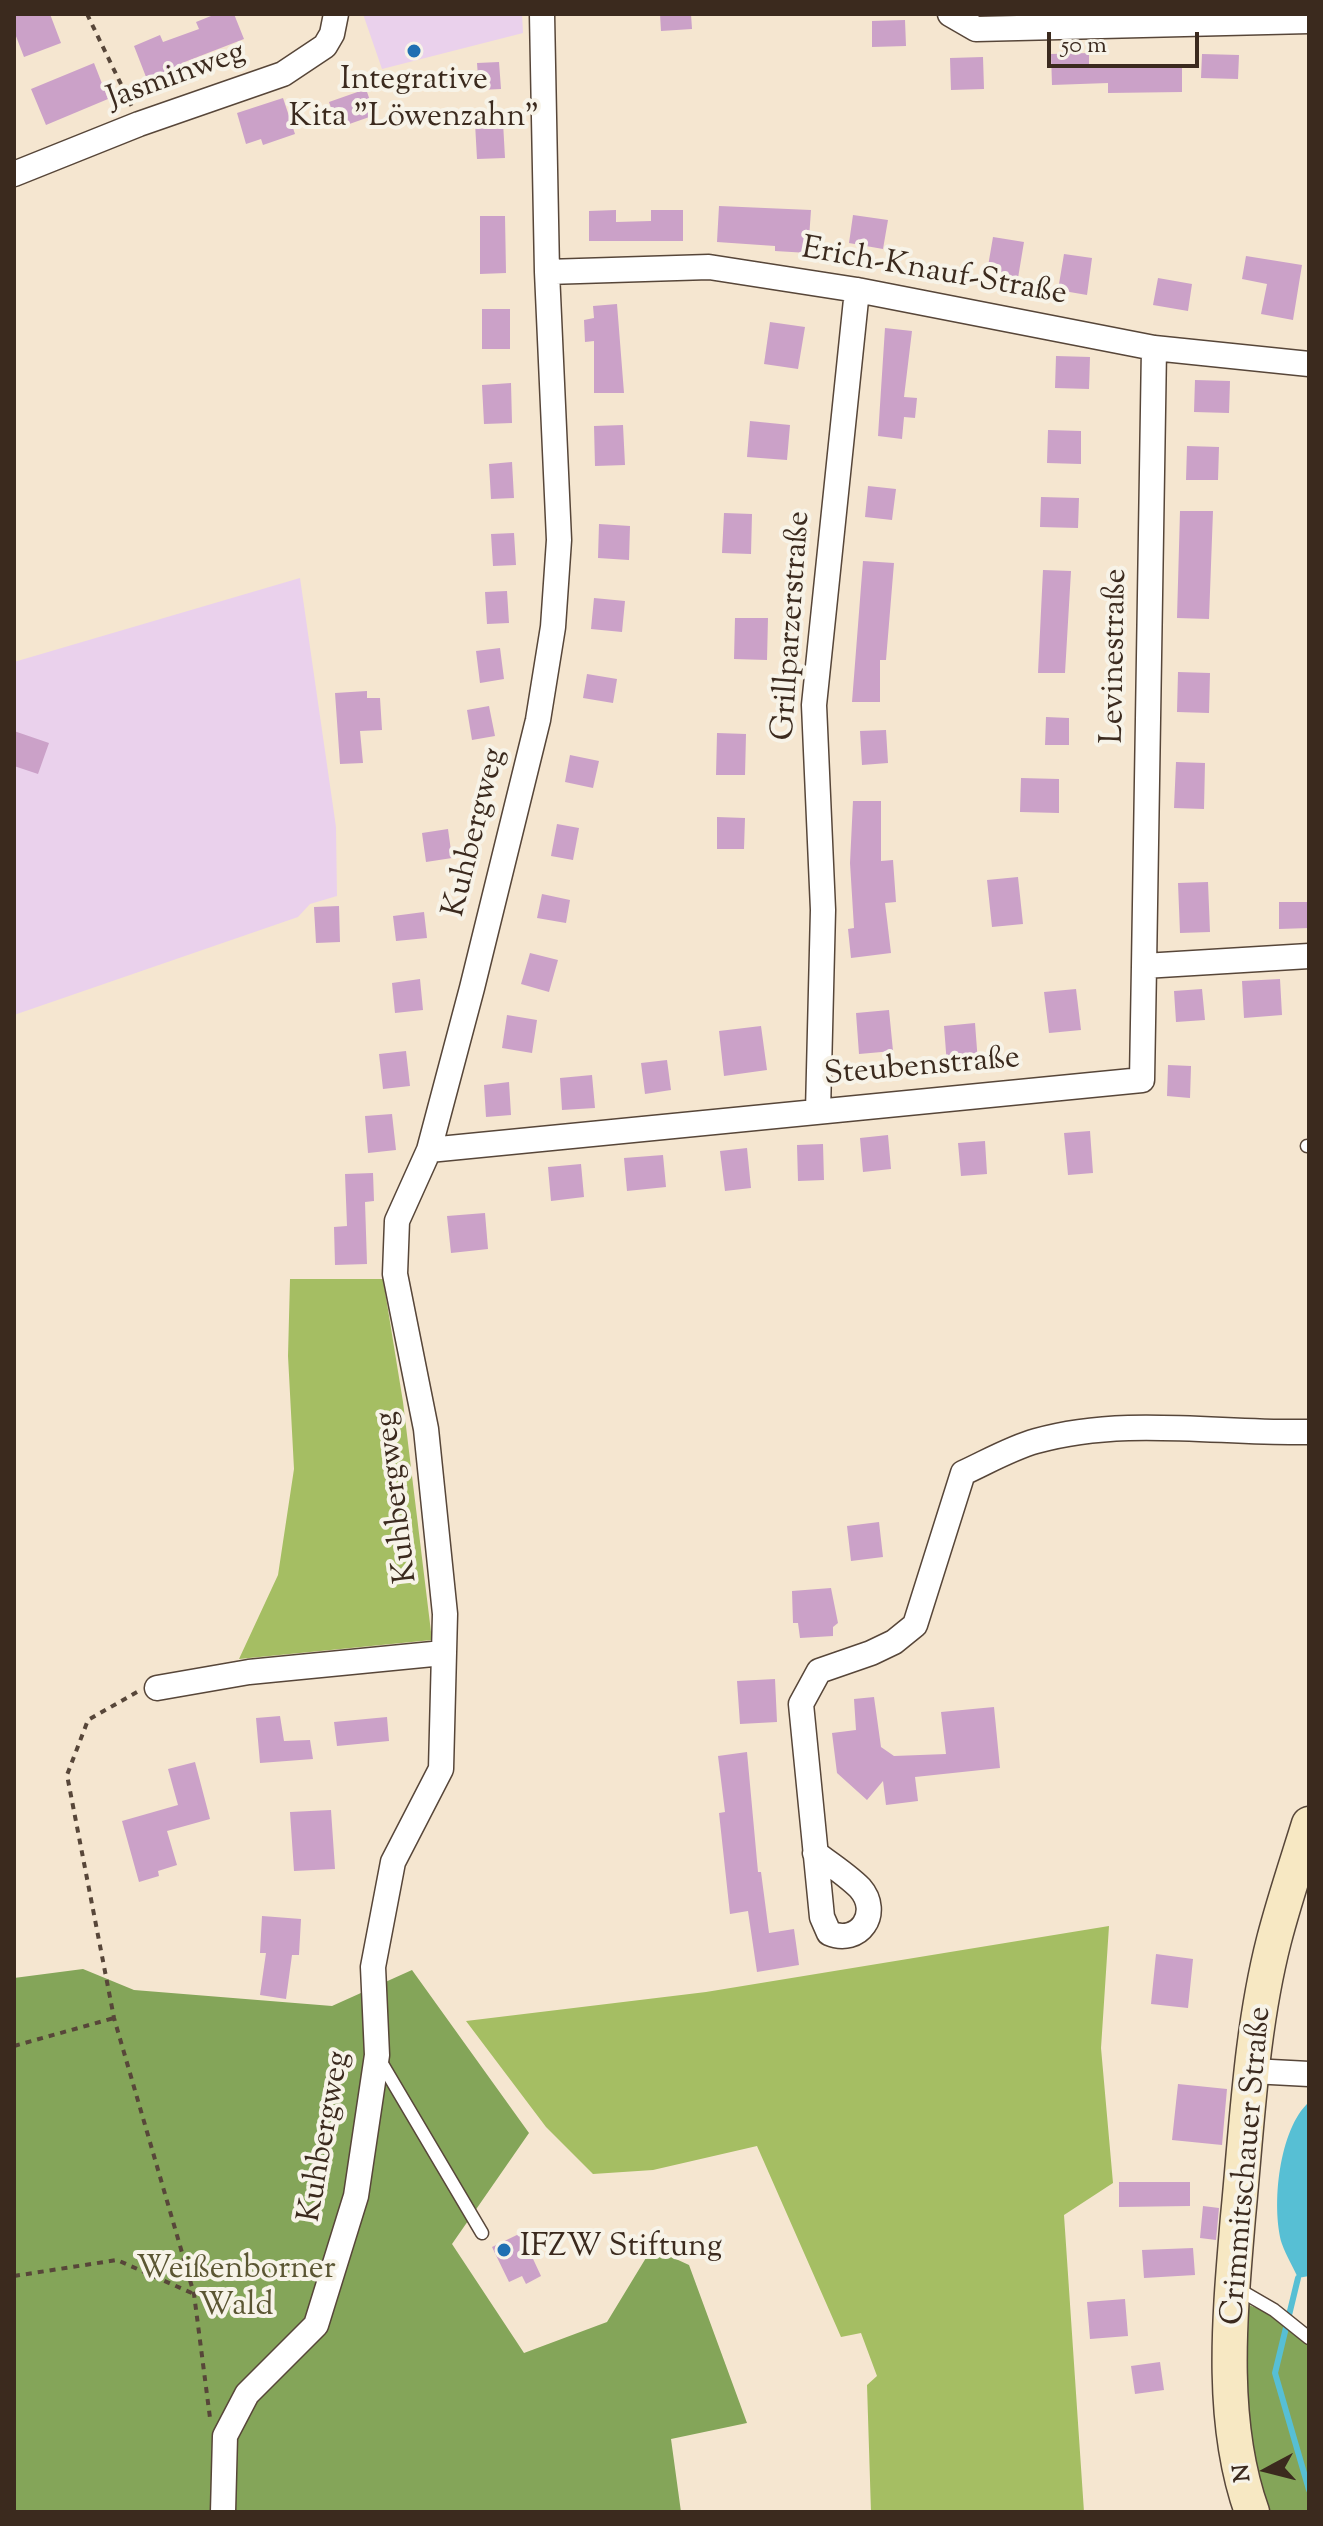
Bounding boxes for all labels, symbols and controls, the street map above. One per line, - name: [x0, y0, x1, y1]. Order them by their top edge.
- scale bar: [1051, 16, 1203, 66]
- text: 50 m: [1061, 29, 1107, 63]
- street label: Jasminweg: [103, 35, 251, 121]
- marker: Integrative Kita "Löwenzahn": [405, 42, 423, 60]
- place label: Integrative Kita "Löwenzahn": [289, 64, 539, 139]
- street label: Erich-Knauf-Straße: [798, 232, 1070, 316]
- street label: Grillparzerstraße: [767, 510, 821, 742]
- street label: Levinestraße: [1096, 568, 1138, 744]
- street label: Kuhbergweg: [437, 745, 517, 921]
- street label: Steubenstraße: [822, 1041, 1022, 1097]
- street label: Kuhbergweg: [369, 1409, 429, 1585]
- street label: Crimmitschauer Straße: [1216, 2005, 1282, 2327]
- street label: Kuhbergweg: [293, 2049, 361, 2225]
- place label: IFZW Stiftung: [520, 2231, 722, 2269]
- marker: IFZW Stiftung: [495, 2241, 513, 2259]
- park label: Weißenborner Wald: [136, 2253, 336, 2328]
- north arrow: [1227, 2430, 1307, 2510]
- text: N: [1226, 2462, 1260, 2484]

